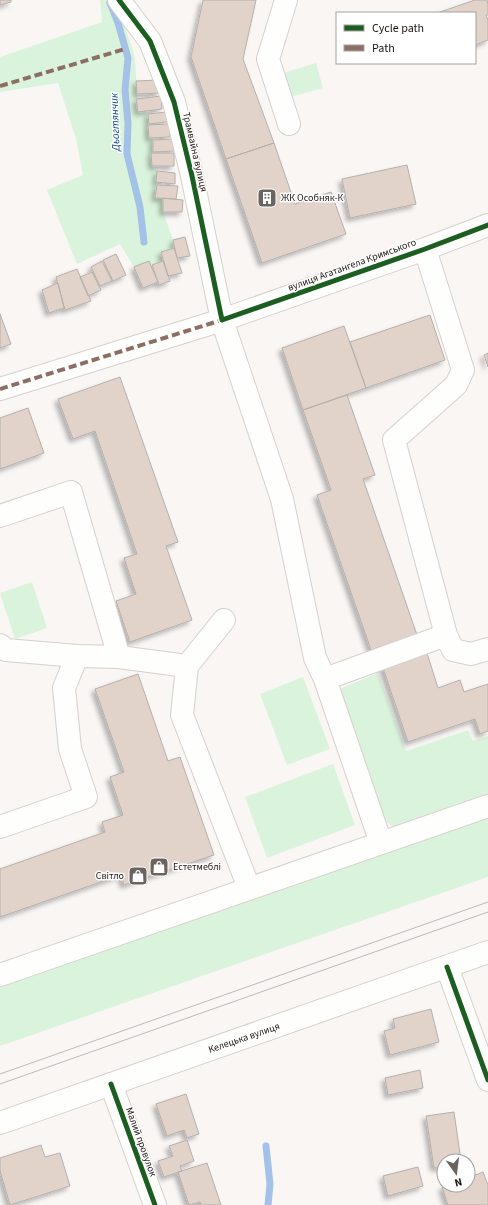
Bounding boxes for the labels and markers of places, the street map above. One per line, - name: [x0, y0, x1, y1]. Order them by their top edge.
- building icon: ЖК Особняк-К: [256, 187, 278, 209]
- place label: ЖК Особняк-К: [281, 191, 344, 205]
- shop icon: Естетмеблі: [148, 856, 170, 878]
- place label: Естетмеблі: [173, 860, 221, 874]
- shop icon: Світло: [127, 865, 149, 887]
- place label: Світло: [96, 869, 124, 883]

